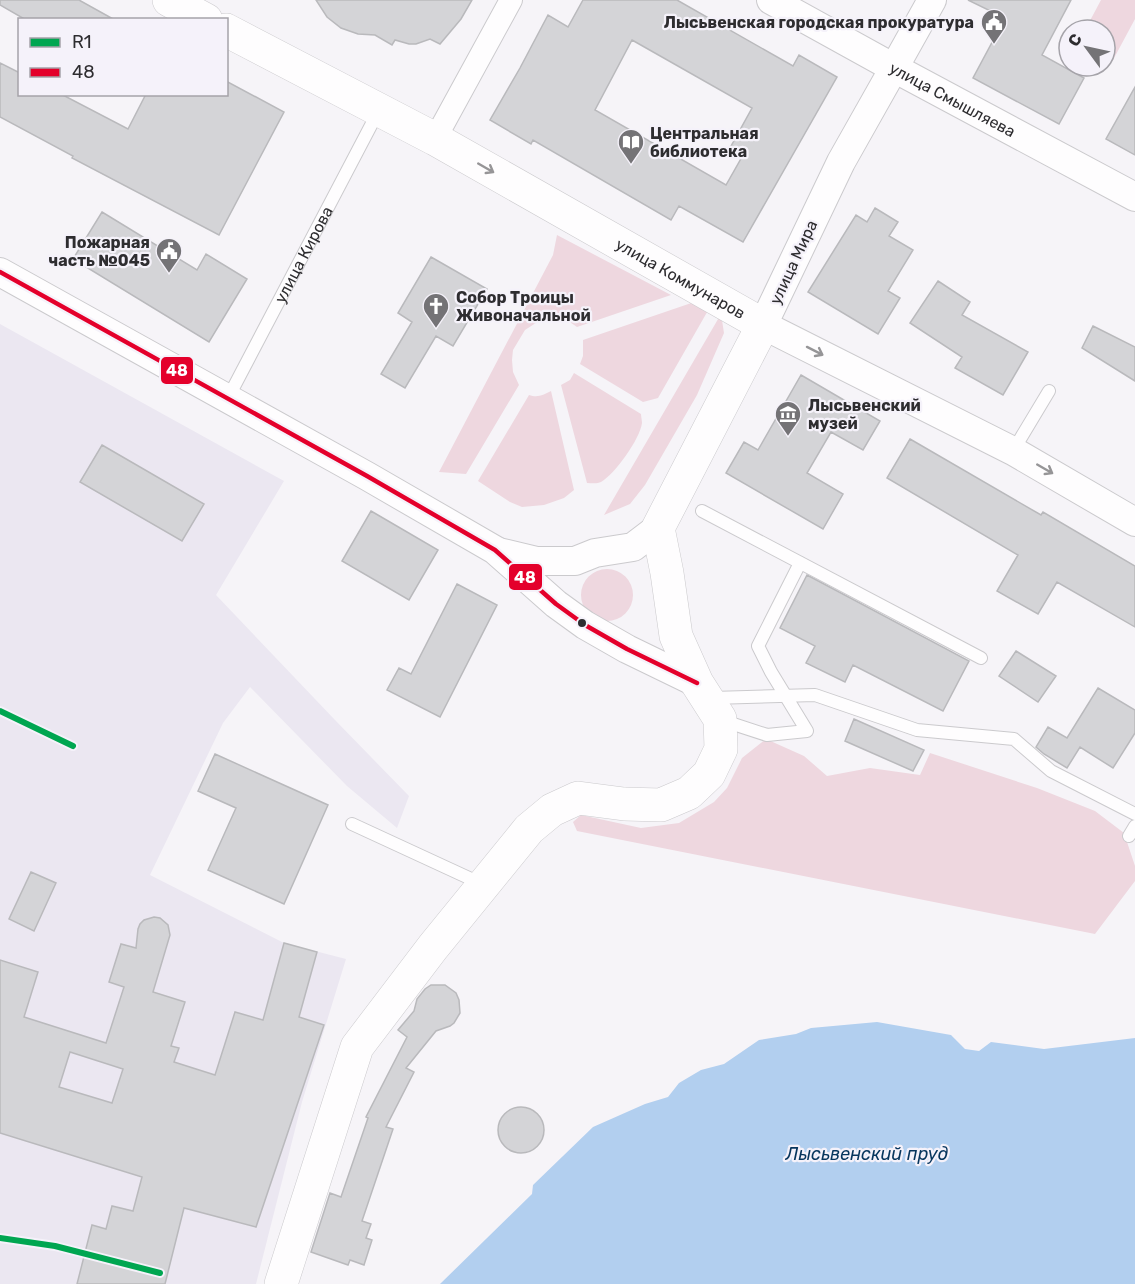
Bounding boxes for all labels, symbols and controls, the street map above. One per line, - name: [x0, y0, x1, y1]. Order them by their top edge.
- public building icon: Лысьвенская городская прокуратура: [979, 7, 1009, 45]
- place label: Лысьвенская городская прокуратура: [664, 13, 974, 32]
- legend: [18, 18, 228, 96]
- north arrow: [1057, 18, 1117, 78]
- text: С: [1064, 30, 1086, 50]
- text: R1: [72, 31, 92, 53]
- street label: улица Смышляева: [886, 58, 1019, 141]
- text: 48: [72, 61, 95, 83]
- place label: Центральная библиотека: [650, 124, 759, 161]
- library icon: Центральная библиотека: [616, 127, 646, 165]
- one-way arrow: [477, 162, 494, 174]
- street label: улица Кирова: [271, 203, 337, 306]
- street label: улица Мира: [766, 217, 821, 307]
- place label: Пожарная часть №045: [49, 233, 150, 270]
- street label: улица Коммунаров: [612, 234, 748, 323]
- public building icon: Пожарная часть №045: [154, 236, 184, 274]
- place label: Собор Троицы Живоначальной: [456, 288, 591, 325]
- church icon: Собор Троицы Живоначальной: [421, 291, 451, 329]
- one-way arrow: [806, 346, 824, 358]
- line badge: 48: [160, 356, 194, 385]
- text: 48: [166, 361, 188, 380]
- place label: Лысьвенский музей: [808, 396, 921, 433]
- museum icon: Лысьвенский музей: [773, 399, 803, 437]
- one-way arrow: [1036, 464, 1053, 476]
- line badge: 48: [508, 563, 543, 591]
- text: 48: [514, 568, 536, 587]
- unlabelled marker: [576, 617, 588, 629]
- water label: Лысьвенский пруд: [785, 1143, 949, 1165]

